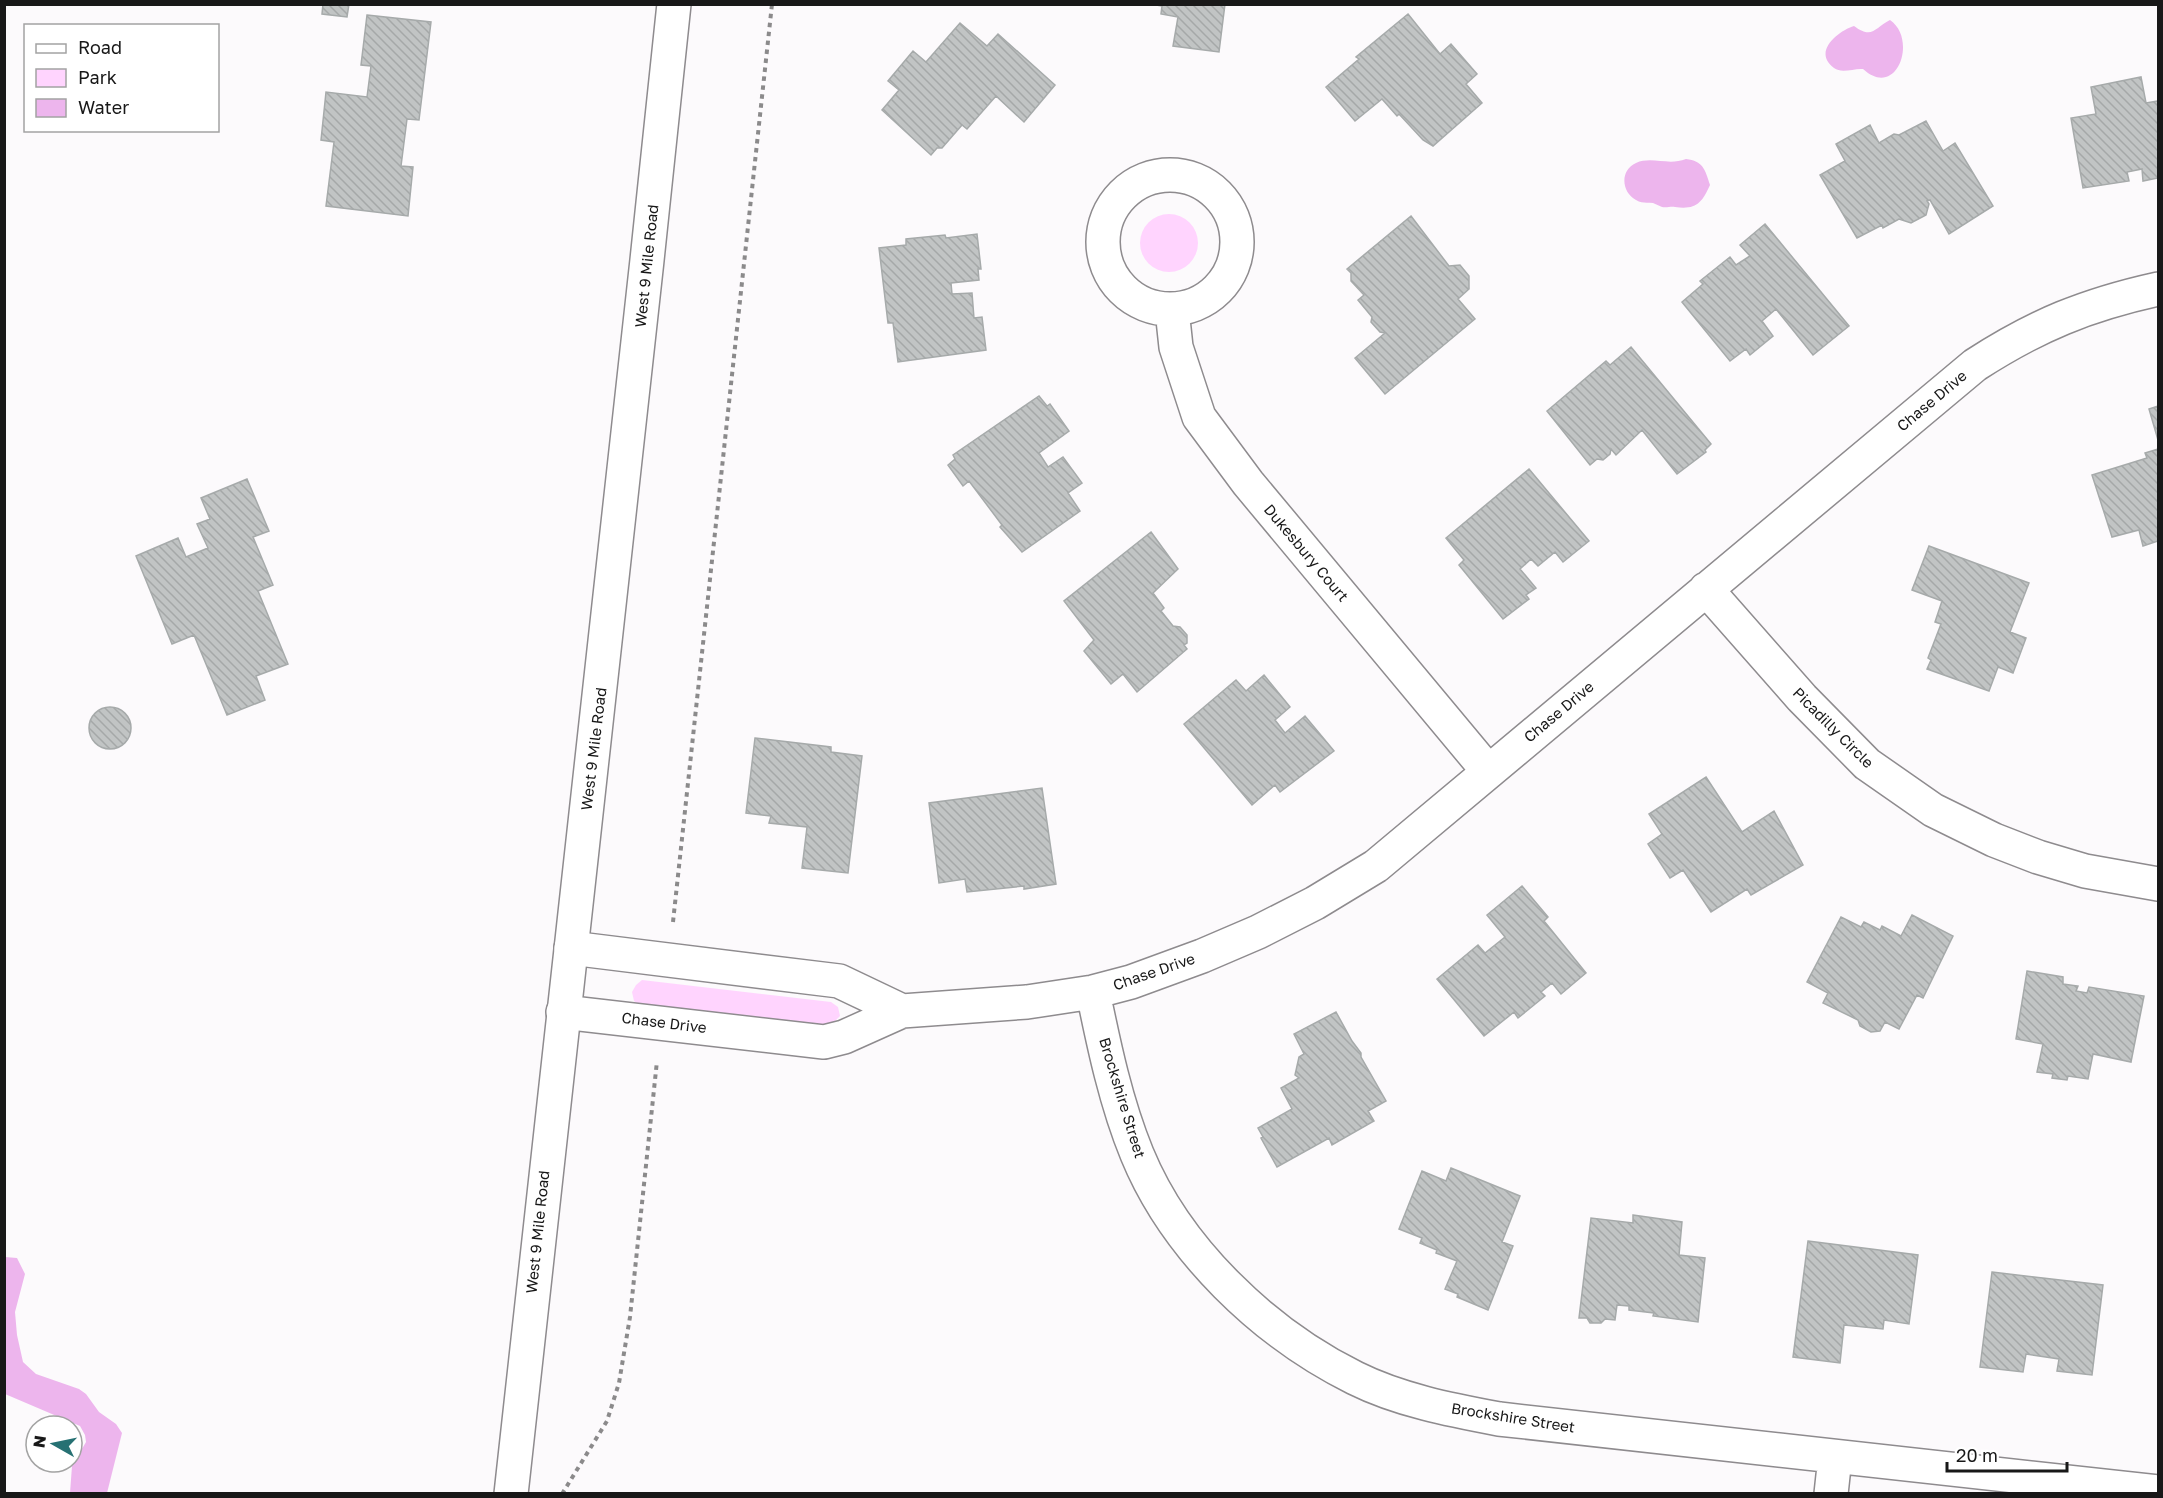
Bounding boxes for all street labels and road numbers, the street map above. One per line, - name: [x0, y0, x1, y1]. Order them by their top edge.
- street label: West 9 Mile Road: [631, 203, 661, 328]
- street label: Chase Drive: [1893, 366, 1970, 435]
- street label: Dukesbury Court: [1261, 500, 1353, 605]
- street label: Chase Drive: [1520, 677, 1597, 746]
- street label: Picadilly Circle: [1790, 683, 1878, 772]
- street label: West 9 Mile Road: [577, 686, 609, 811]
- street label: Chase Drive: [1110, 949, 1197, 993]
- street label: Chase Drive: [621, 1008, 708, 1036]
- street label: Brockshire Street: [1096, 1035, 1150, 1160]
- street label: West 9 Mile Road: [522, 1169, 552, 1294]
- street label: Brockshire Street: [1450, 1398, 1576, 1436]

